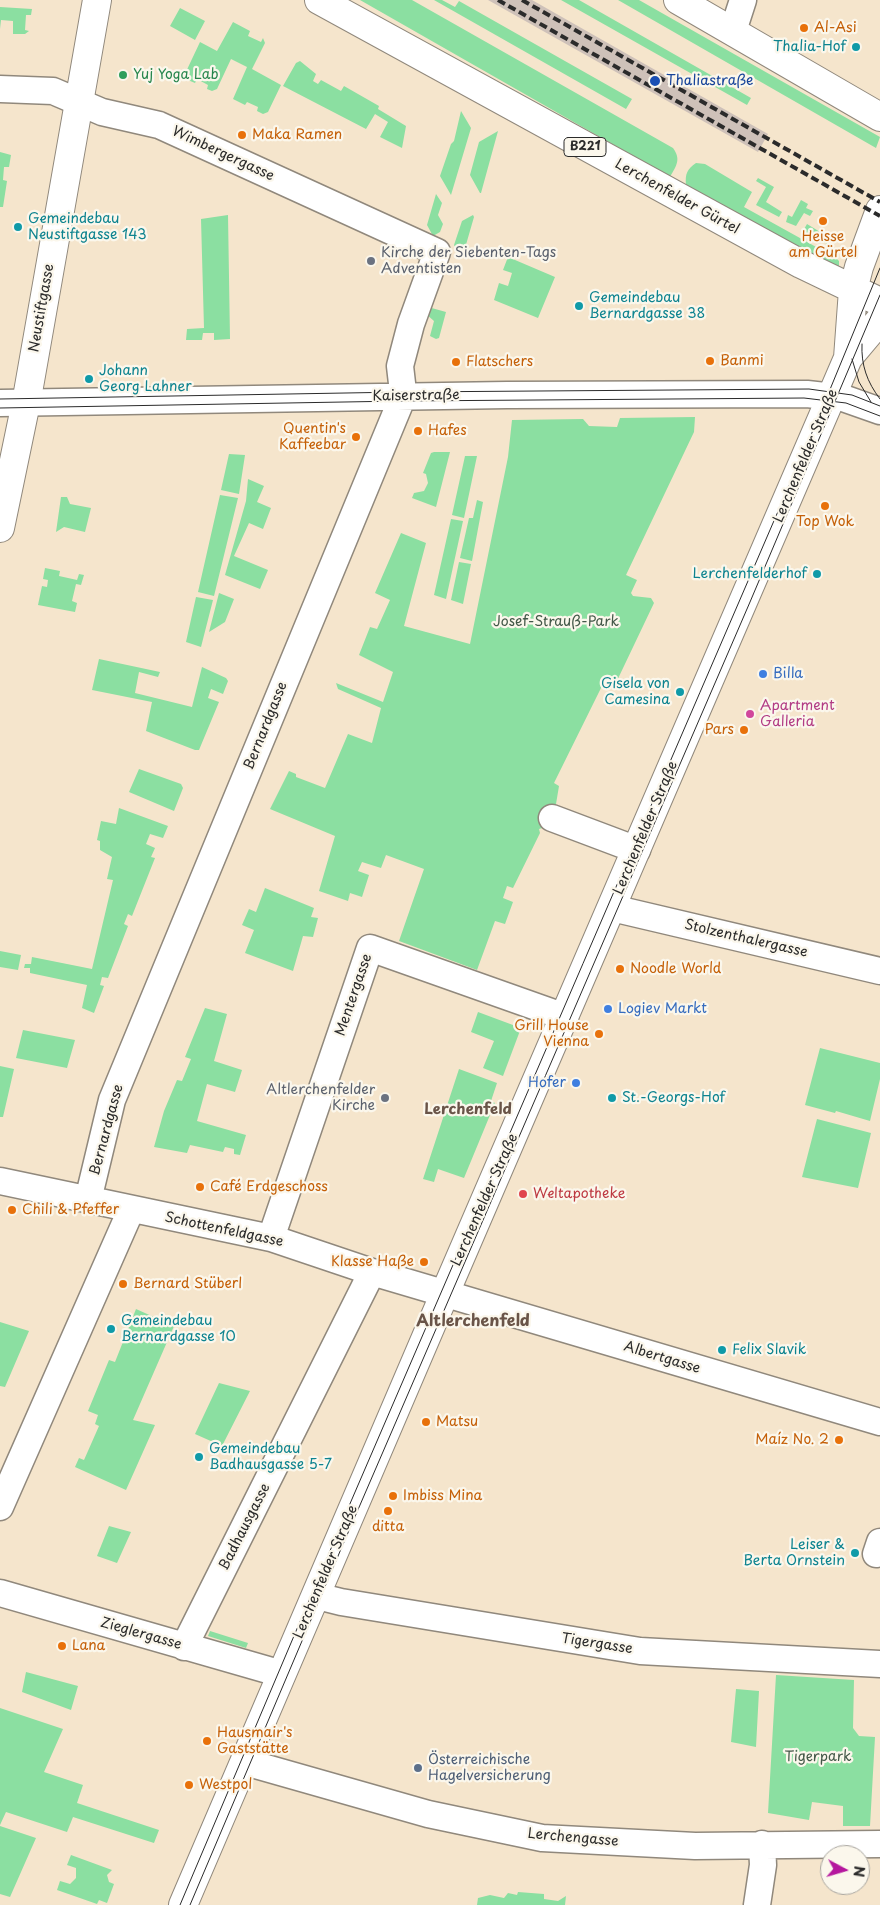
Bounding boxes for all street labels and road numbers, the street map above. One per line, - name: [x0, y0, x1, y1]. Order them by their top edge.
- street label: Wimbergergasse: [169, 123, 277, 185]
- road number: B221: [564, 138, 606, 156]
- street label: Lerchenfelder Gürtel: [612, 156, 742, 238]
- street label: Neustiftgasse: [26, 263, 58, 353]
- street label: Kaiserstraße: [372, 387, 460, 405]
- street label: Lerchenfelder Straße: [770, 387, 842, 525]
- street label: Bernardgasse: [241, 679, 291, 773]
- street label: Lerchenfelder Straße: [610, 759, 682, 897]
- street label: Stolzenthalergasse: [683, 917, 809, 961]
- street label: Mentergasse: [332, 952, 376, 1038]
- street label: Bernardgasse: [87, 1083, 127, 1177]
- street label: Lerchenfelder Straße: [448, 1131, 522, 1269]
- street label: Schottenfeldgasse: [163, 1209, 285, 1251]
- street label: Albertgasse: [622, 1338, 702, 1378]
- street label: Badhausgasse: [216, 1481, 274, 1573]
- street label: Lerchenfelder Straße: [290, 1503, 362, 1641]
- street label: Zieglergasse: [99, 1614, 183, 1654]
- street label: Tigergasse: [560, 1630, 634, 1658]
- street label: Lerchengasse: [527, 1826, 619, 1850]

